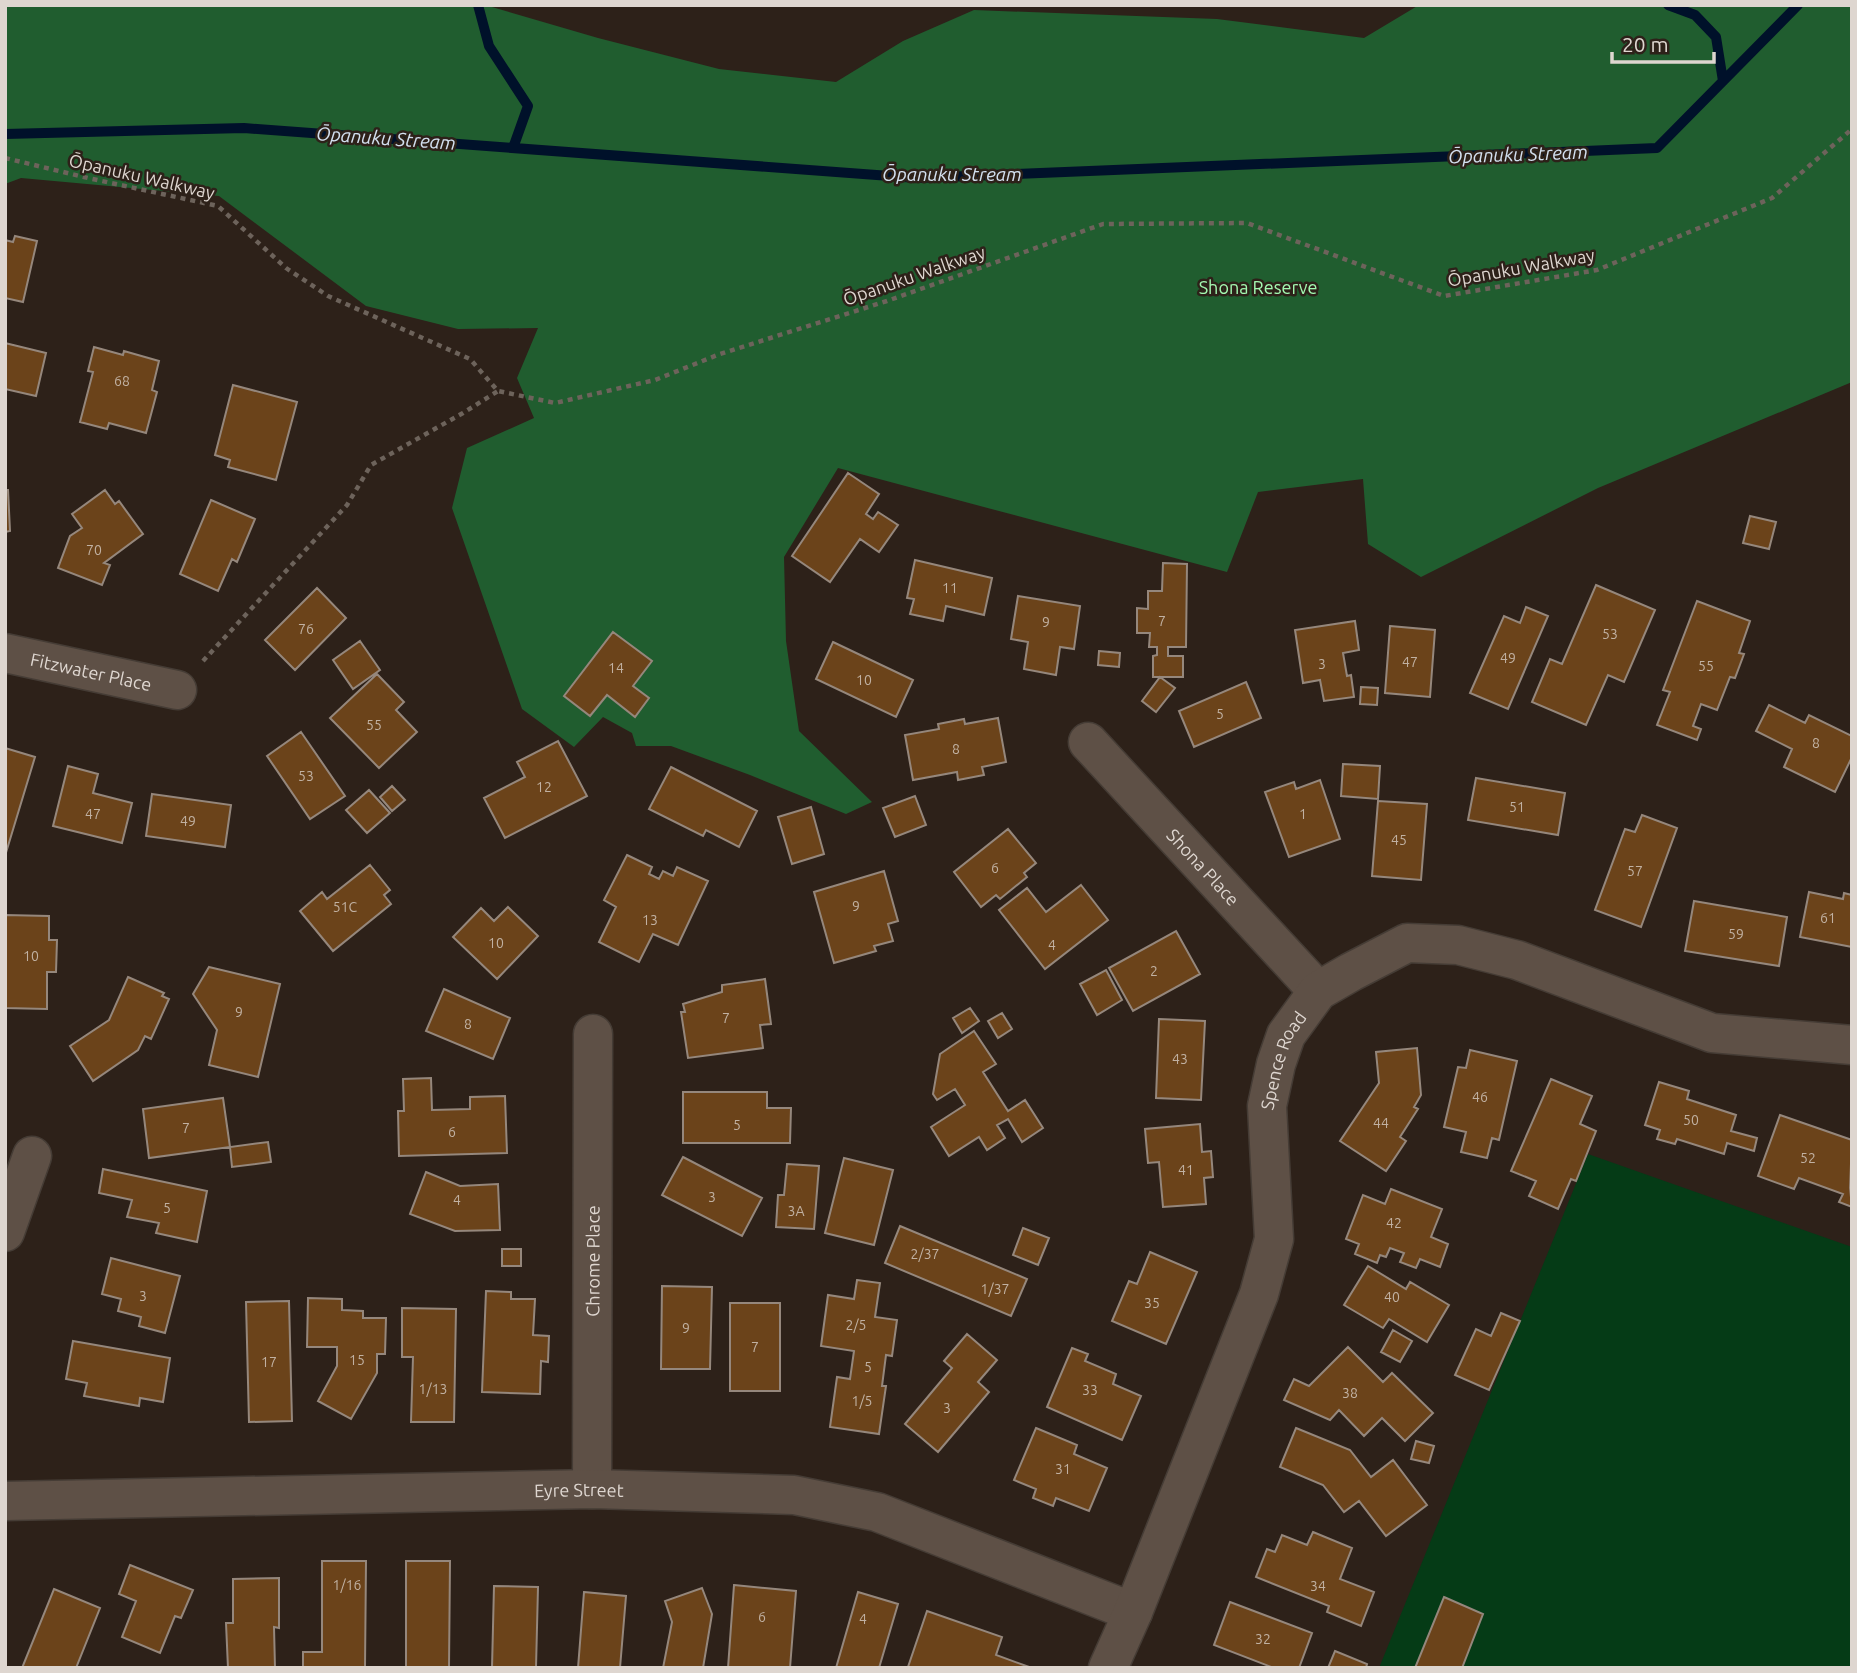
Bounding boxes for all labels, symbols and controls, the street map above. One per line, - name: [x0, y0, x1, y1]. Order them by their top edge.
- scale bar: [1612, 21, 1714, 65]
- text: 20 m: [1622, 32, 1669, 56]
- water label: Ōpanuku Stream: [315, 122, 457, 154]
- water label: Ōpanuku Stream: [1448, 141, 1588, 167]
- street label: Ōpanuku Walkway: [67, 149, 217, 203]
- water label: Ōpanuku Stream: [882, 163, 1022, 185]
- street label: Ōpanuku Walkway: [840, 241, 988, 309]
- street label: Ōpanuku Walkway: [1446, 244, 1596, 290]
- park label: Shona Reserve: [1199, 277, 1317, 297]
- house number: 68: [114, 373, 130, 389]
- house number: 70: [86, 542, 102, 558]
- house number: 11: [942, 580, 958, 596]
- house number: 7: [1158, 613, 1166, 629]
- house number: 9: [1042, 614, 1050, 630]
- house number: 76: [298, 621, 314, 637]
- house number: 53: [1602, 626, 1618, 642]
- street label: Fitzwater Place: [29, 649, 153, 694]
- house number: 49: [1500, 650, 1516, 666]
- house number: 47: [1402, 654, 1418, 670]
- house number: 3: [1318, 656, 1326, 672]
- house number: 55: [1698, 658, 1714, 674]
- house number: 14: [608, 660, 624, 676]
- house number: 10: [856, 672, 872, 688]
- house number: 5: [1216, 706, 1224, 722]
- house number: 55: [366, 717, 382, 733]
- house number: 8: [1812, 735, 1820, 751]
- house number: 8: [952, 741, 960, 757]
- house number: 53: [298, 768, 314, 784]
- house number: 12: [536, 779, 552, 795]
- house number: 51: [1509, 799, 1525, 815]
- house number: 47: [85, 806, 101, 822]
- house number: 1: [1299, 806, 1307, 822]
- house number: 49: [180, 813, 196, 829]
- street label: Shona Place: [1163, 824, 1244, 909]
- house number: 45: [1391, 832, 1407, 848]
- house number: 6: [991, 860, 999, 876]
- house number: 57: [1627, 863, 1643, 879]
- house number: 9: [852, 898, 860, 914]
- house number: 51C: [333, 899, 358, 915]
- house number: 61: [1820, 910, 1836, 926]
- house number: 13: [642, 912, 658, 928]
- house number: 59: [1728, 926, 1744, 942]
- house number: 10: [488, 935, 504, 951]
- house number: 4: [1048, 937, 1056, 953]
- house number: 10: [23, 948, 39, 964]
- house number: 2: [1150, 963, 1158, 979]
- house number: 9: [235, 1004, 243, 1020]
- street label: Spence Road: [1256, 1007, 1310, 1112]
- house number: 7: [722, 1010, 730, 1026]
- house number: 8: [464, 1016, 472, 1032]
- house number: 43: [1172, 1051, 1188, 1067]
- house number: 46: [1472, 1089, 1488, 1105]
- house number: 50: [1683, 1112, 1699, 1128]
- house number: 44: [1373, 1115, 1389, 1131]
- house number: 5: [733, 1117, 741, 1133]
- house number: 7: [182, 1120, 190, 1136]
- house number: 6: [448, 1124, 456, 1140]
- house number: 52: [1800, 1150, 1816, 1166]
- house number: 41: [1178, 1162, 1194, 1178]
- house number: 3: [708, 1189, 716, 1205]
- house number: 4: [453, 1192, 461, 1208]
- house number: 5: [163, 1200, 171, 1216]
- house number: 3A: [788, 1203, 805, 1219]
- street label: Chrome Place: [582, 1205, 603, 1317]
- house number: 42: [1386, 1215, 1402, 1231]
- house number: 2/37: [911, 1246, 939, 1262]
- house number: 1/37: [981, 1281, 1009, 1297]
- house number: 3: [139, 1288, 147, 1304]
- house number: 40: [1384, 1289, 1400, 1305]
- house number: 35: [1144, 1295, 1160, 1311]
- house number: 2/5: [846, 1317, 866, 1333]
- house number: 9: [682, 1320, 690, 1336]
- house number: 7: [751, 1339, 759, 1355]
- house number: 15: [349, 1352, 365, 1368]
- house number: 17: [261, 1354, 277, 1370]
- house number: 5: [864, 1359, 872, 1375]
- house number: 1/13: [419, 1381, 447, 1397]
- house number: 33: [1082, 1382, 1098, 1398]
- house number: 38: [1342, 1385, 1358, 1401]
- house number: 1/5: [852, 1393, 872, 1409]
- house number: 3: [943, 1400, 951, 1416]
- house number: 31: [1055, 1461, 1071, 1477]
- street label: Eyre Street: [534, 1479, 624, 1500]
- house number: 1/16: [333, 1577, 362, 1593]
- house number: 34: [1310, 1578, 1326, 1594]
- house number: 6: [758, 1609, 766, 1625]
- house number: 4: [859, 1611, 867, 1627]
- house number: 32: [1255, 1631, 1271, 1647]

